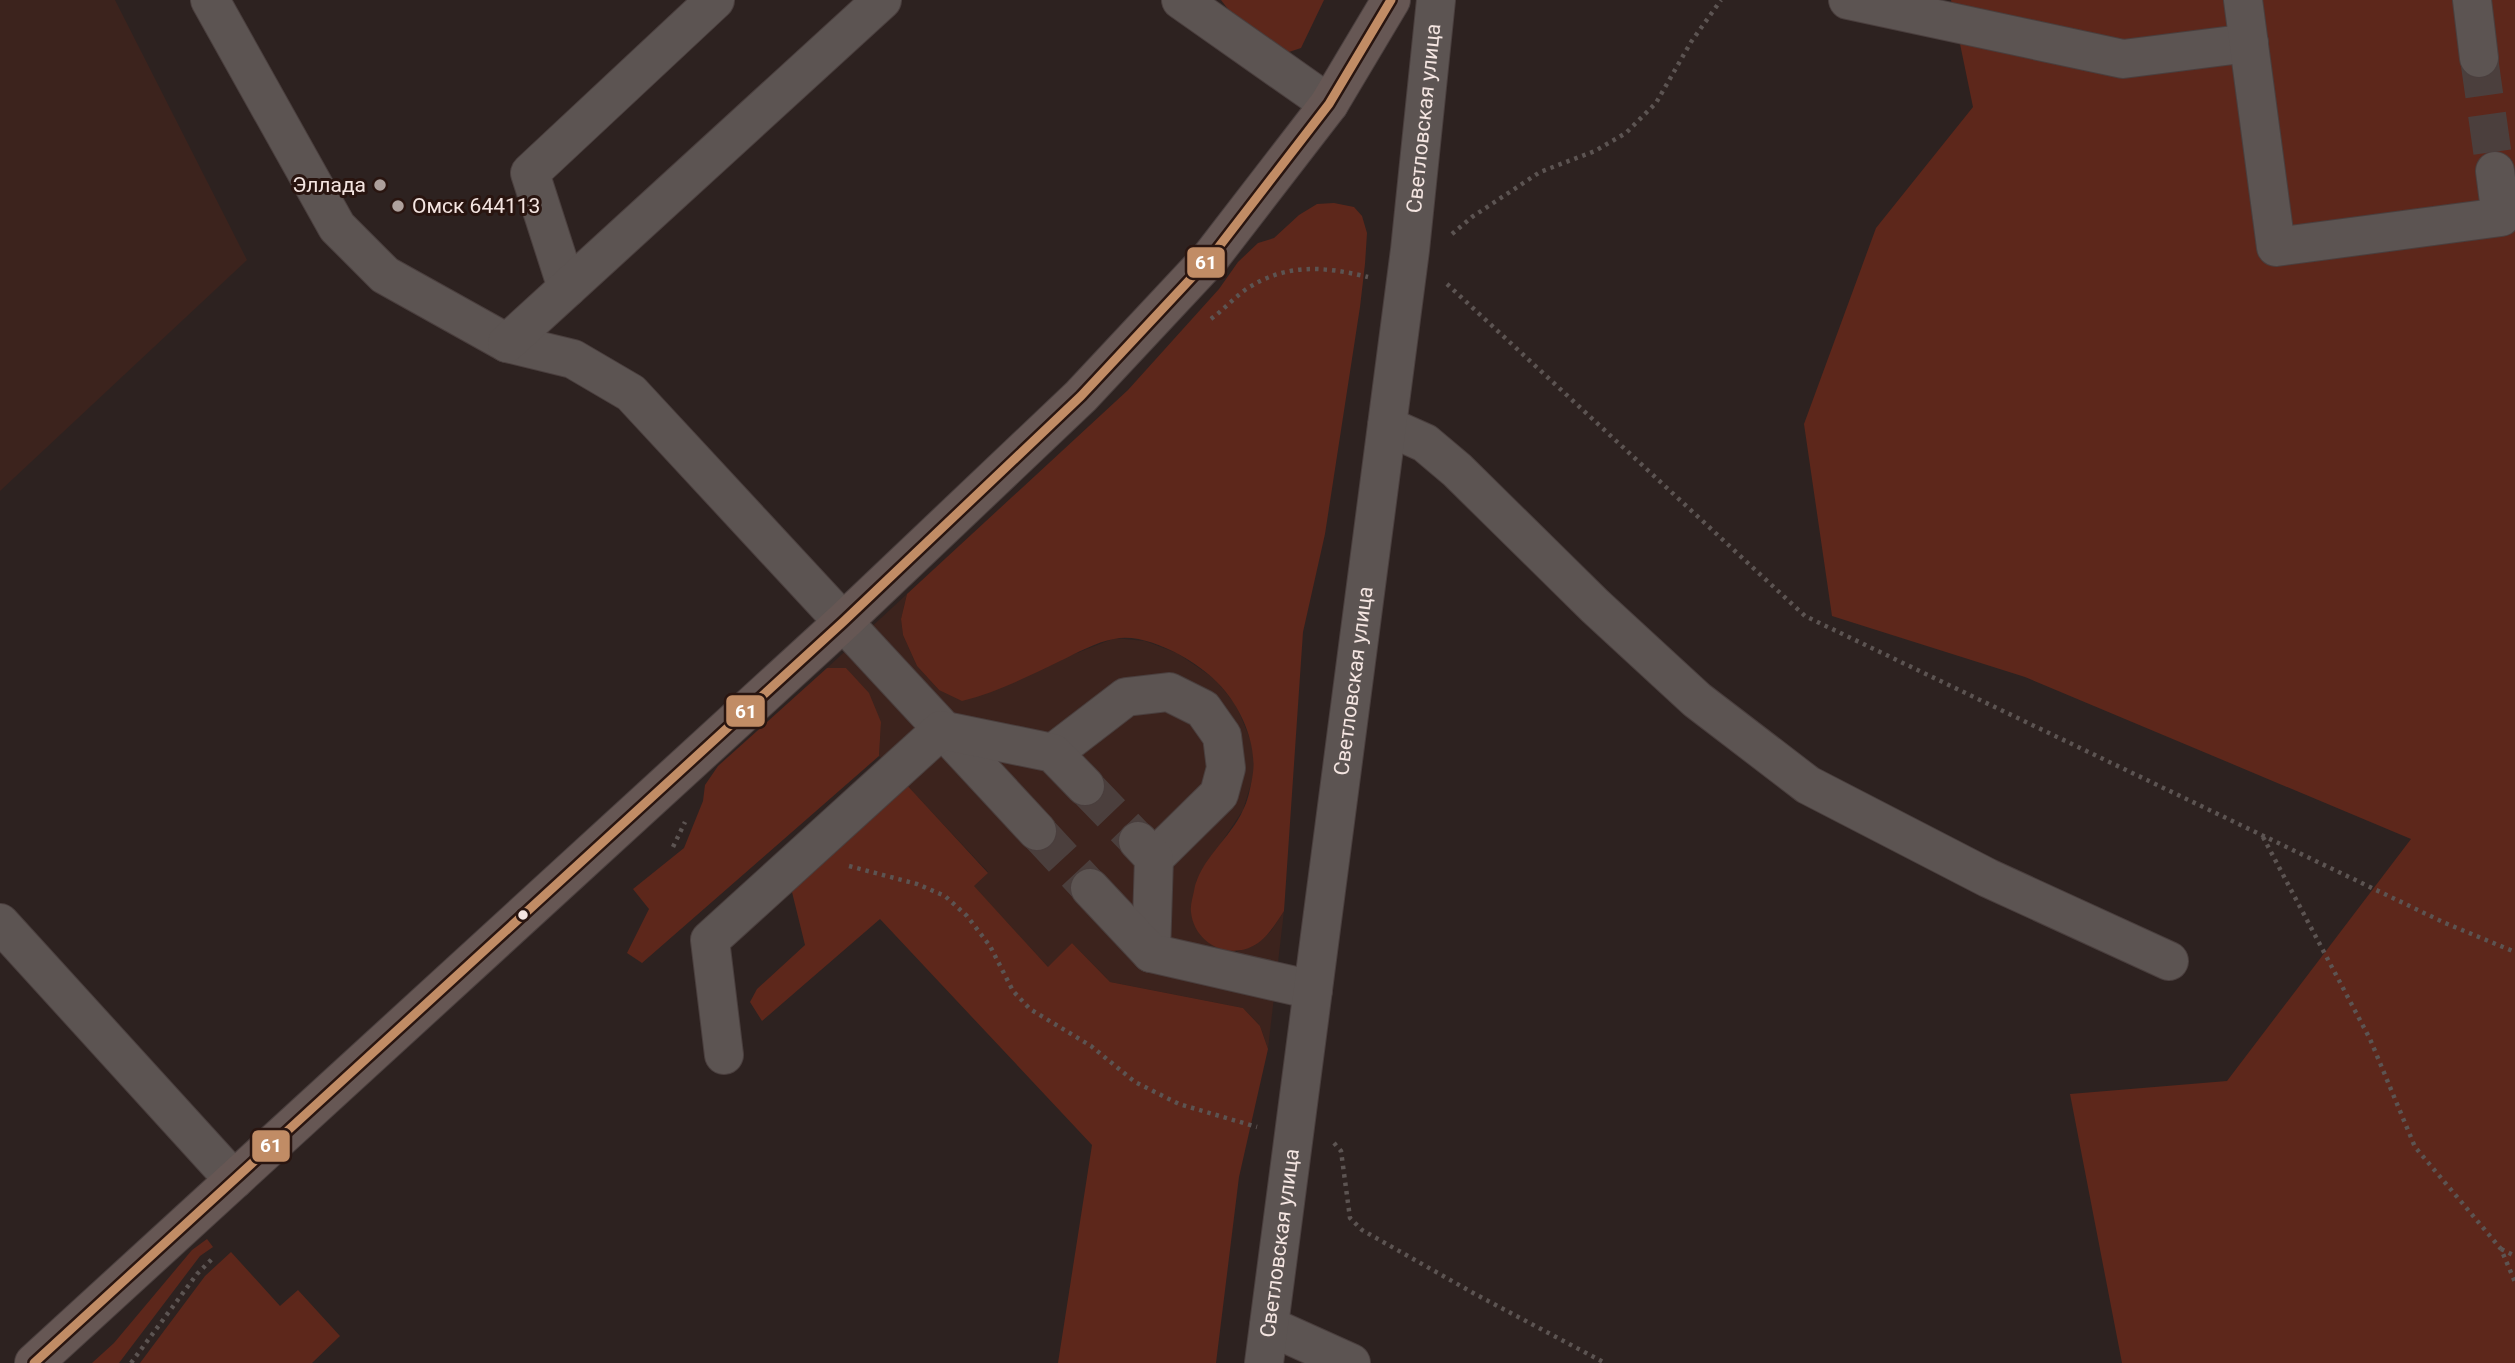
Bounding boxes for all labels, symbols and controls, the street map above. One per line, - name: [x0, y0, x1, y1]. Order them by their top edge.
- street label: Светловская улица: [1402, 22, 1445, 214]
- place label: Эллада: [292, 173, 366, 197]
- marker: Эллада: [372, 177, 388, 193]
- place label: Омск 644113: [412, 194, 540, 218]
- marker: Омск 644113: [390, 198, 406, 214]
- line badge: 61: [1186, 246, 1226, 279]
- text: 61: [1195, 251, 1217, 274]
- street label: Светловская улица: [1329, 585, 1378, 777]
- line badge: 61: [725, 694, 766, 728]
- text: 61: [735, 700, 757, 723]
- unlabelled marker: [516, 908, 530, 922]
- line badge: 61: [251, 1129, 291, 1163]
- text: 61: [260, 1134, 282, 1157]
- street label: Светловская улица: [1255, 1147, 1304, 1339]

